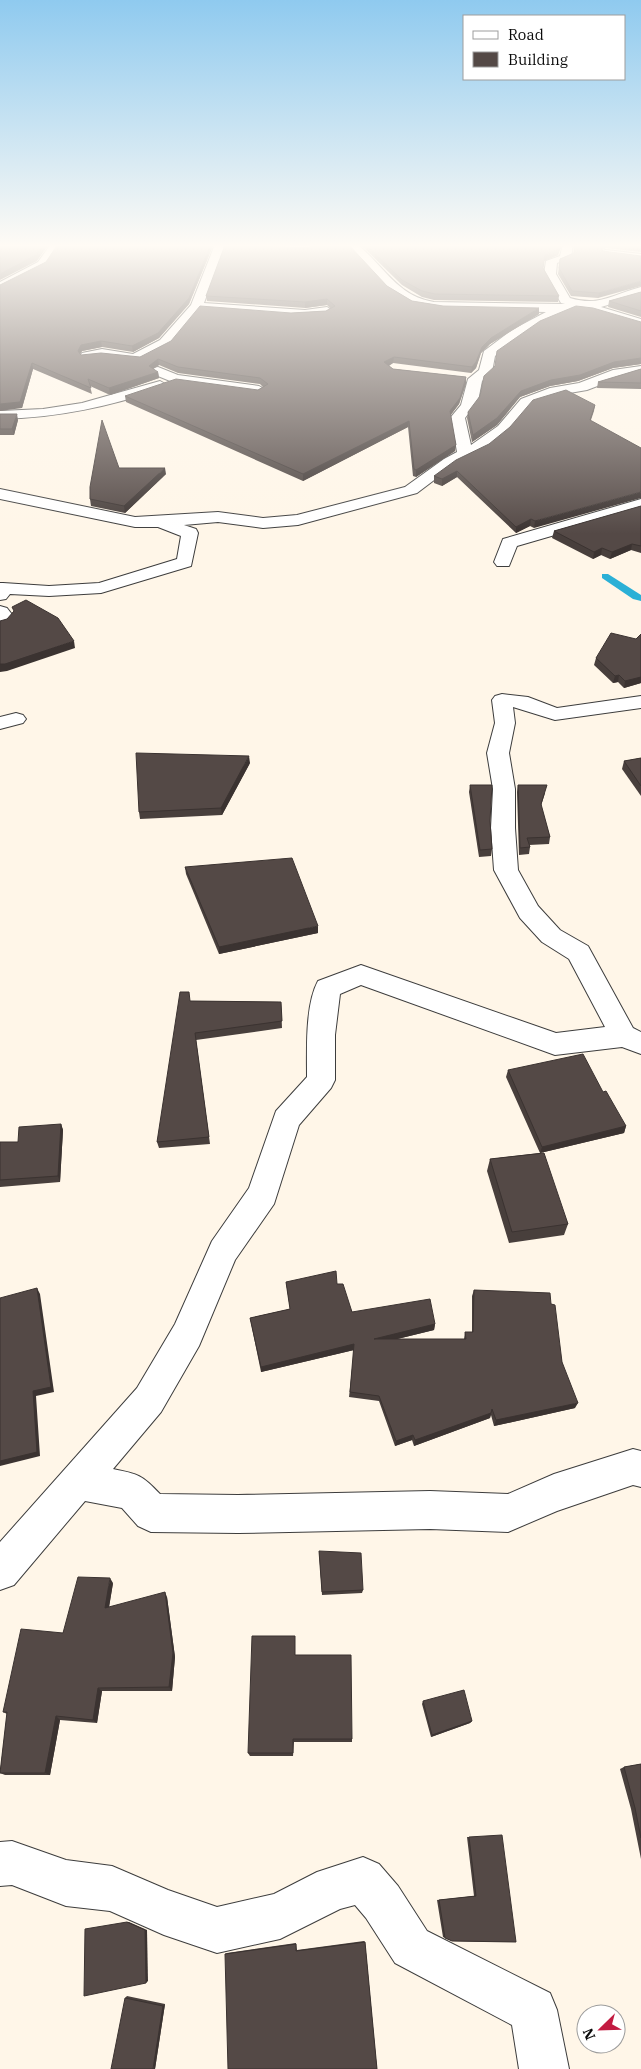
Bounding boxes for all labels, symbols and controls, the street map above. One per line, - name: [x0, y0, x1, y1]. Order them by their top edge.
- legend: [463, 15, 626, 80]
- text: Road: [508, 25, 544, 44]
- text: Building: [508, 50, 568, 69]
- north arrow: [576, 2004, 626, 2054]
- text: N: [579, 2025, 599, 2043]

